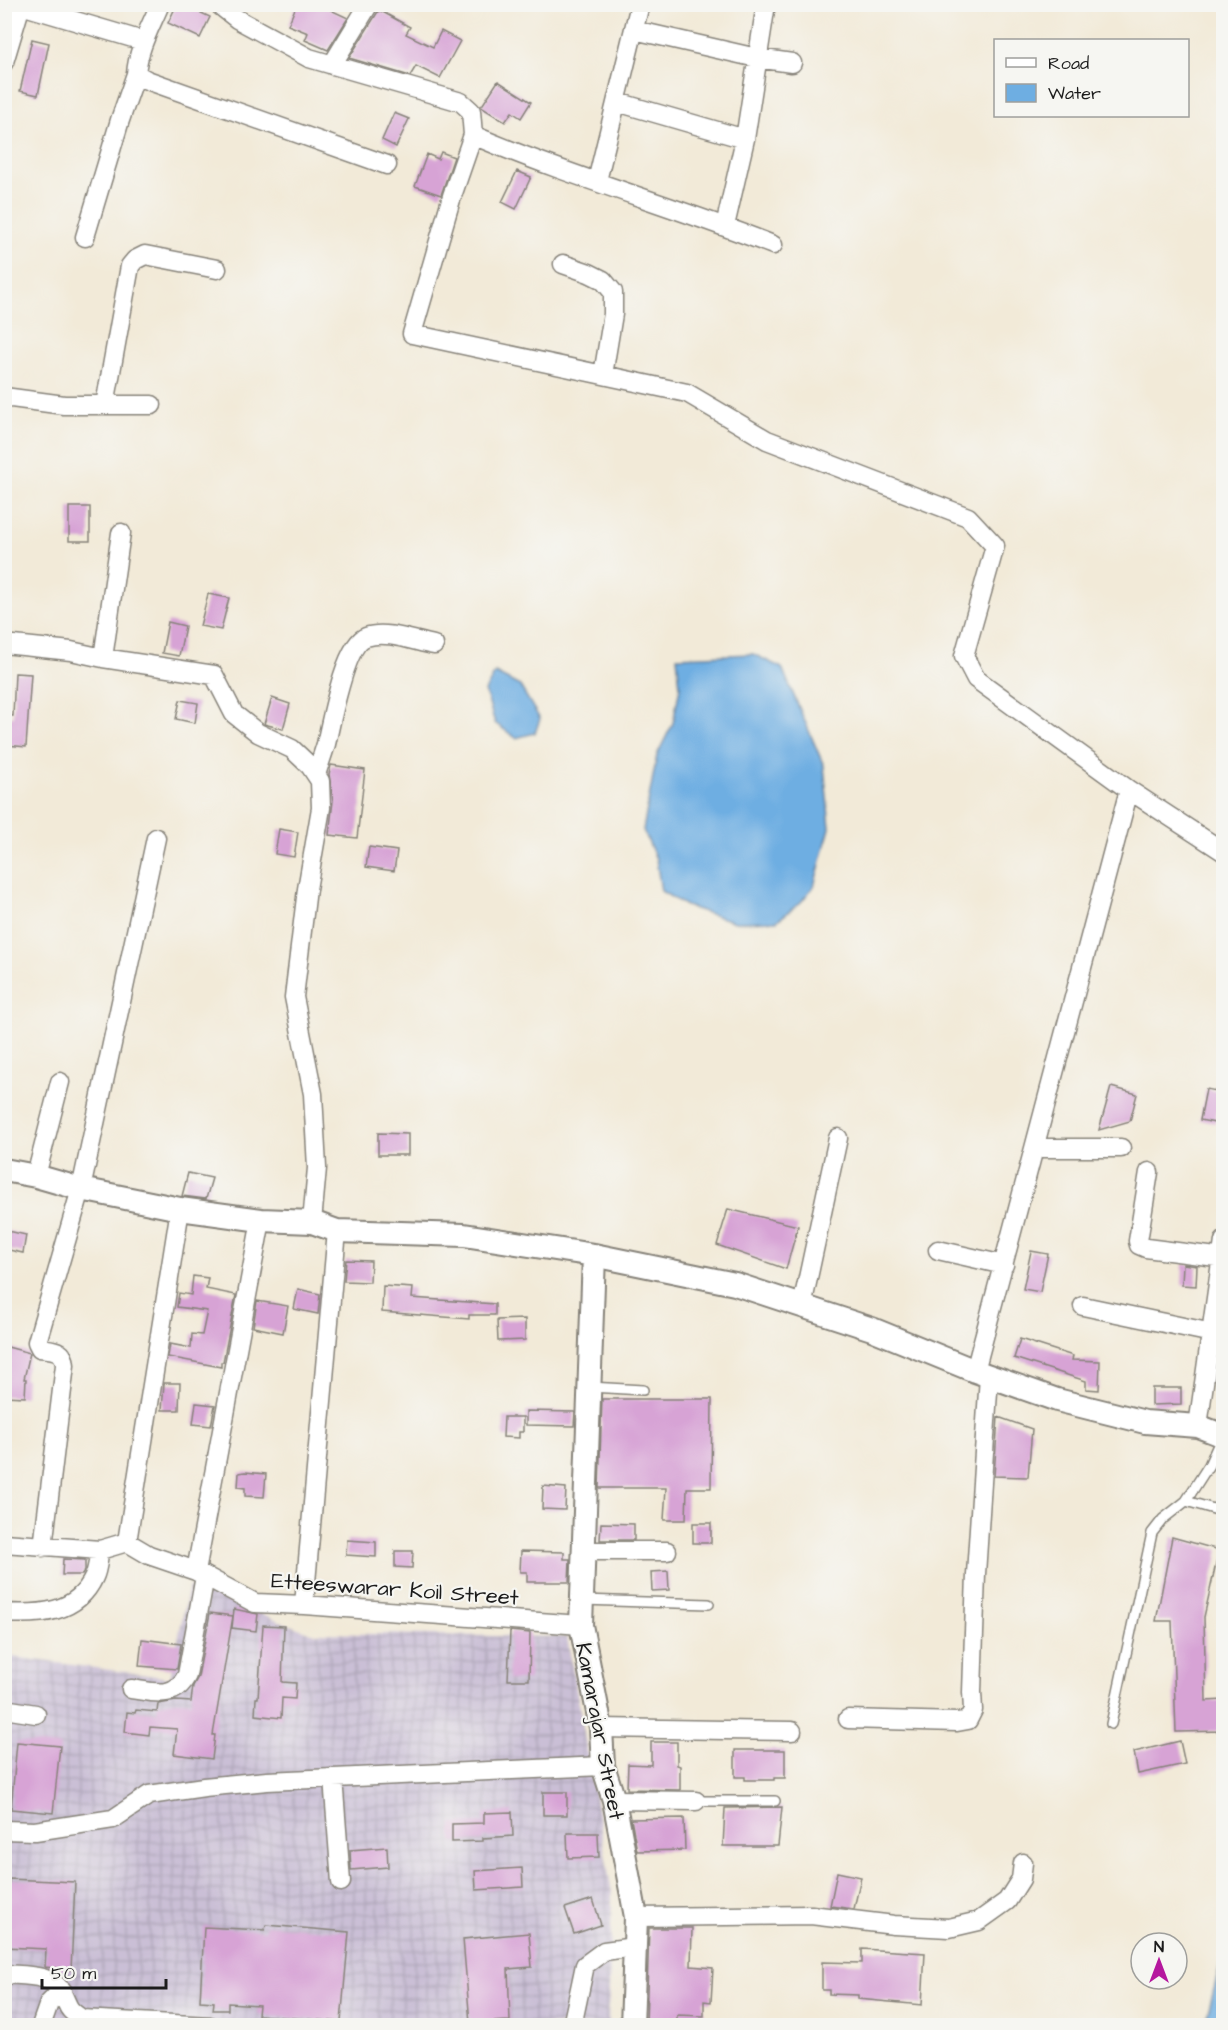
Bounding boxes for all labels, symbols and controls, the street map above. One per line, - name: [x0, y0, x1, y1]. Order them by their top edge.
- legend: [994, 39, 1189, 117]
- text: Road: [1048, 51, 1089, 76]
- text: Water: [1048, 81, 1101, 106]
- street label: Etteeswarar Koil Street: [270, 1565, 520, 1614]
- street label: Kamarajar Street: [567, 1640, 632, 1823]
- north arrow: [1129, 1931, 1189, 1991]
- text: N: [1154, 1936, 1164, 1958]
- scale bar: [42, 1952, 166, 1990]
- text: 50 m: [51, 1961, 96, 1986]

